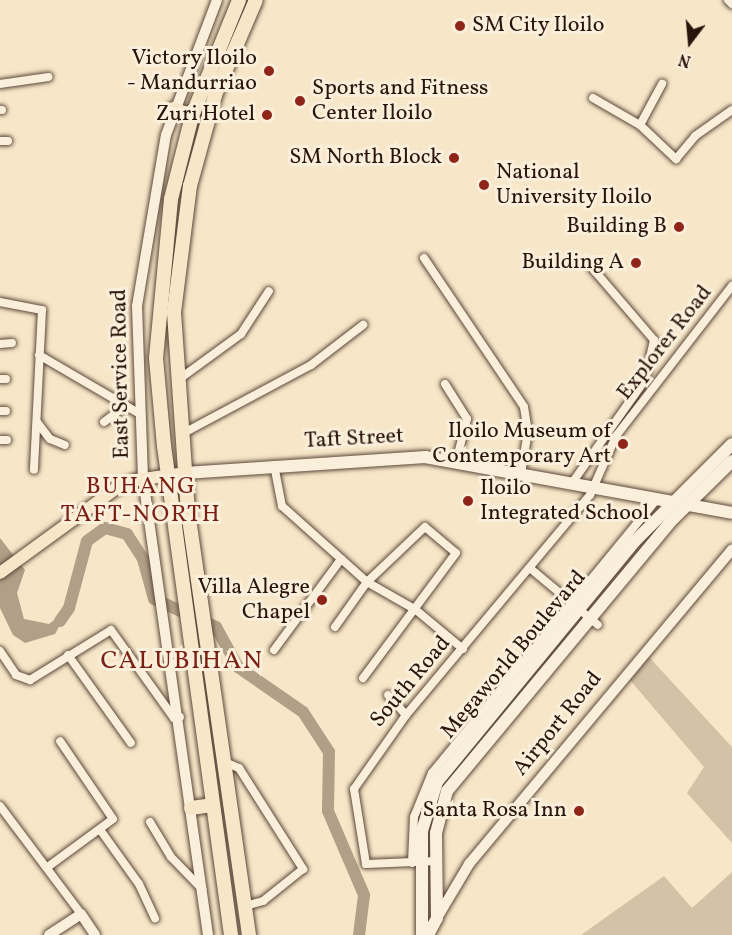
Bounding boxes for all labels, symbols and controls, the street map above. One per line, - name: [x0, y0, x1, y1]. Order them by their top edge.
- north arrow: [660, 12, 720, 72]
- place label: SM City Iloilo: [472, 13, 605, 39]
- marker: SM City Iloilo: [453, 19, 467, 33]
- place label: Victory Iloilo - Mandurriao: [126, 45, 257, 96]
- text: N: [676, 47, 694, 71]
- marker: Victory Iloilo - Mandurriao: [262, 64, 276, 78]
- place label: Sports and Fitness Center Iloilo: [312, 75, 489, 126]
- marker: Sports and Fitness Center Iloilo: [293, 94, 307, 108]
- place label: Zuri Hotel: [156, 102, 255, 128]
- marker: Zuri Hotel: [260, 108, 274, 122]
- place label: SM North Block: [289, 145, 442, 171]
- marker: SM North Block: [447, 151, 461, 165]
- place label: National University Iloilo: [496, 159, 653, 210]
- marker: National University Iloilo: [477, 178, 491, 192]
- place label: Building B: [566, 214, 667, 240]
- marker: Building B: [672, 220, 686, 234]
- place label: Building A: [521, 250, 624, 276]
- marker: Building A: [629, 256, 643, 270]
- street label: Explorer Road: [612, 280, 718, 406]
- street label: East Service Road: [106, 289, 136, 459]
- place label: Iloilo Museum of Contemporary Art: [432, 418, 611, 470]
- street label: Taft Street: [304, 423, 404, 455]
- marker: Iloilo Museum of Contemporary Art: [616, 437, 630, 451]
- district label: BUHANG TAFT-NORTH: [61, 474, 221, 530]
- place label: Iloilo Integrated School: [480, 475, 649, 526]
- marker: Iloilo Integrated School: [461, 494, 475, 508]
- street label: Megaworld Boulevard: [436, 565, 592, 745]
- place label: Villa Alegre Chapel: [197, 574, 310, 626]
- marker: Villa Alegre Chapel: [315, 593, 329, 607]
- street label: South Road: [365, 631, 457, 733]
- district label: CALUBIHAN: [101, 646, 263, 678]
- street label: Airport Road: [508, 666, 608, 782]
- place label: Santa Rosa Inn: [423, 798, 567, 824]
- marker: Santa Rosa Inn: [572, 804, 586, 818]

